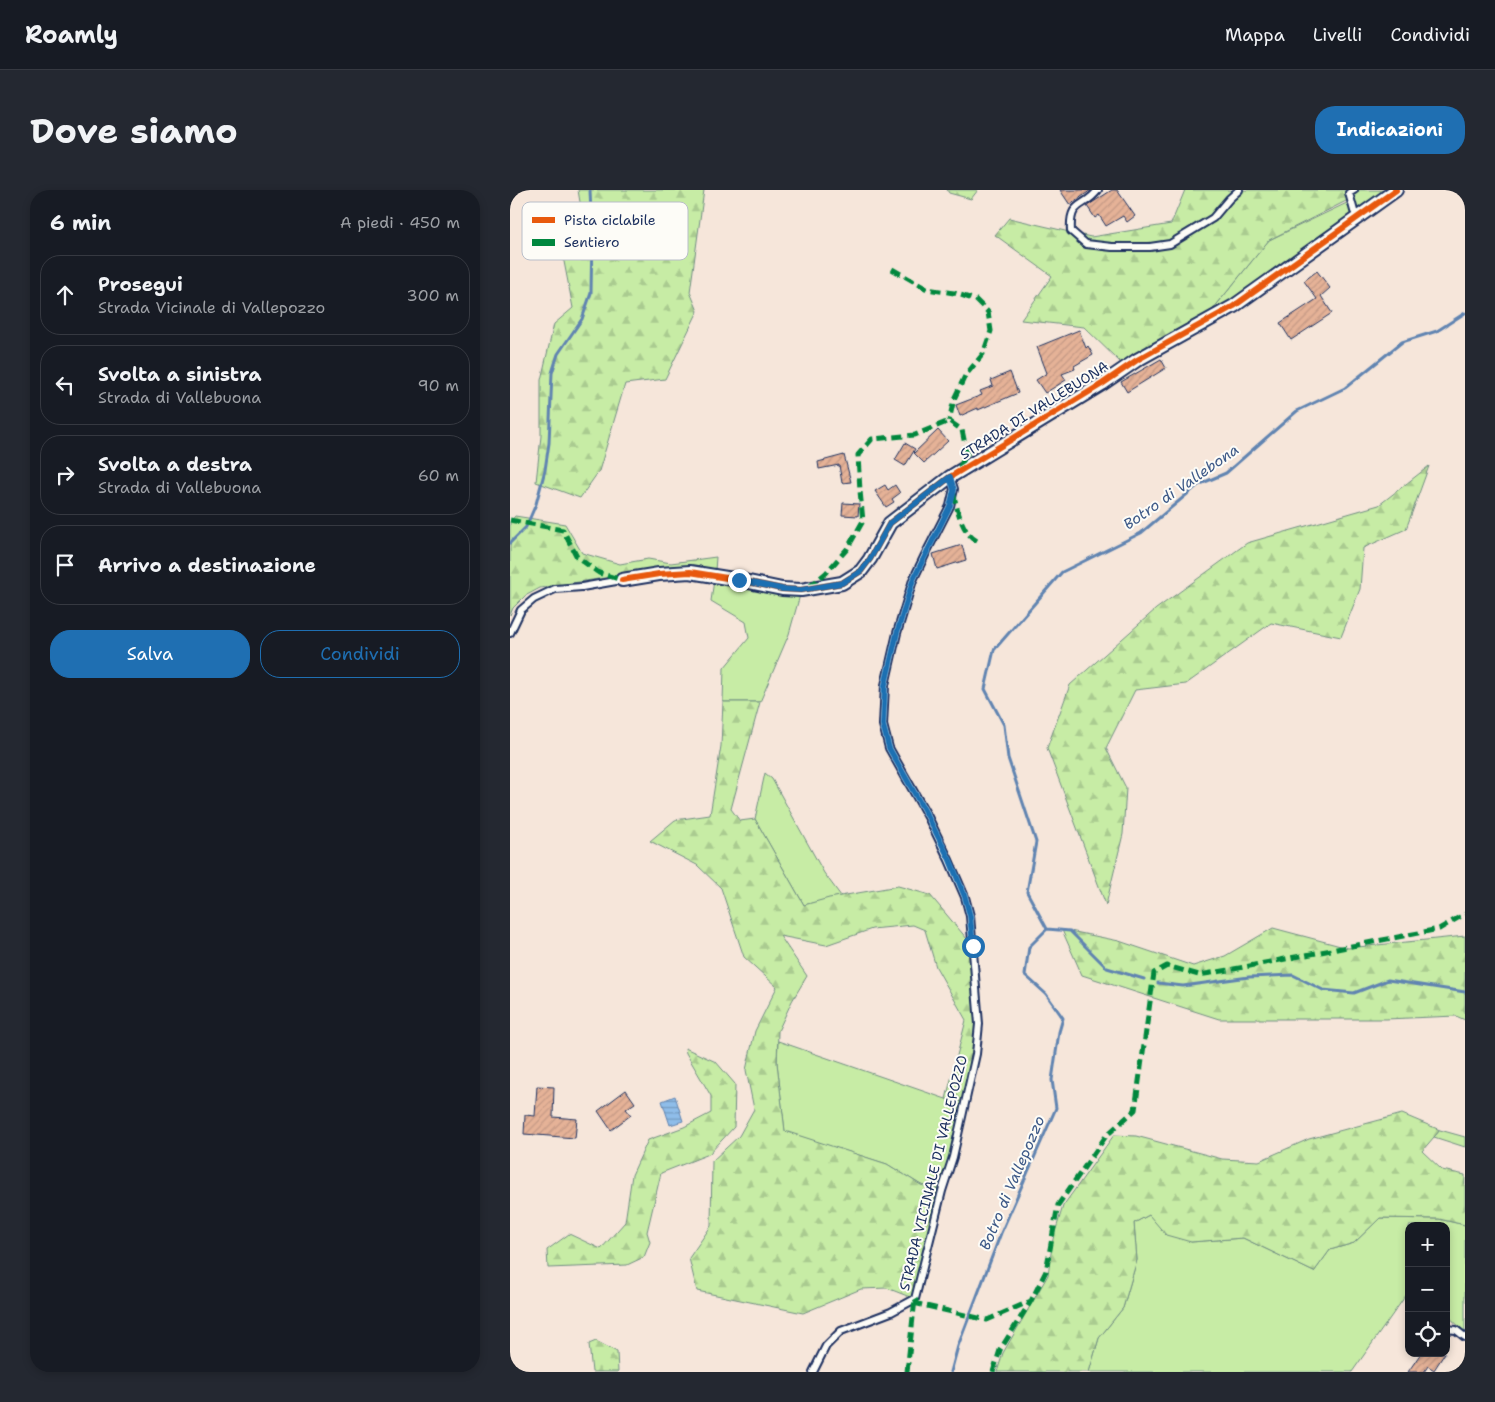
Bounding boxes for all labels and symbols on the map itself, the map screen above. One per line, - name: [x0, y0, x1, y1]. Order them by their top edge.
- legend: [522, 202, 688, 260]
- text: Pista ciclabile: [564, 211, 656, 229]
- text: Sentiero: [564, 233, 619, 251]
- street label: STRADA DI VALLEBUONA: [956, 357, 1112, 463]
- water label: Botro di Vallebona: [1119, 440, 1243, 534]
- route end: [728, 569, 751, 592]
- route start: [962, 935, 985, 958]
- street label: STRADA VICINALE DI VALLEPOZZO: [895, 1053, 971, 1293]
- water label: Botro di Vallepozzo: [975, 1113, 1049, 1253]

